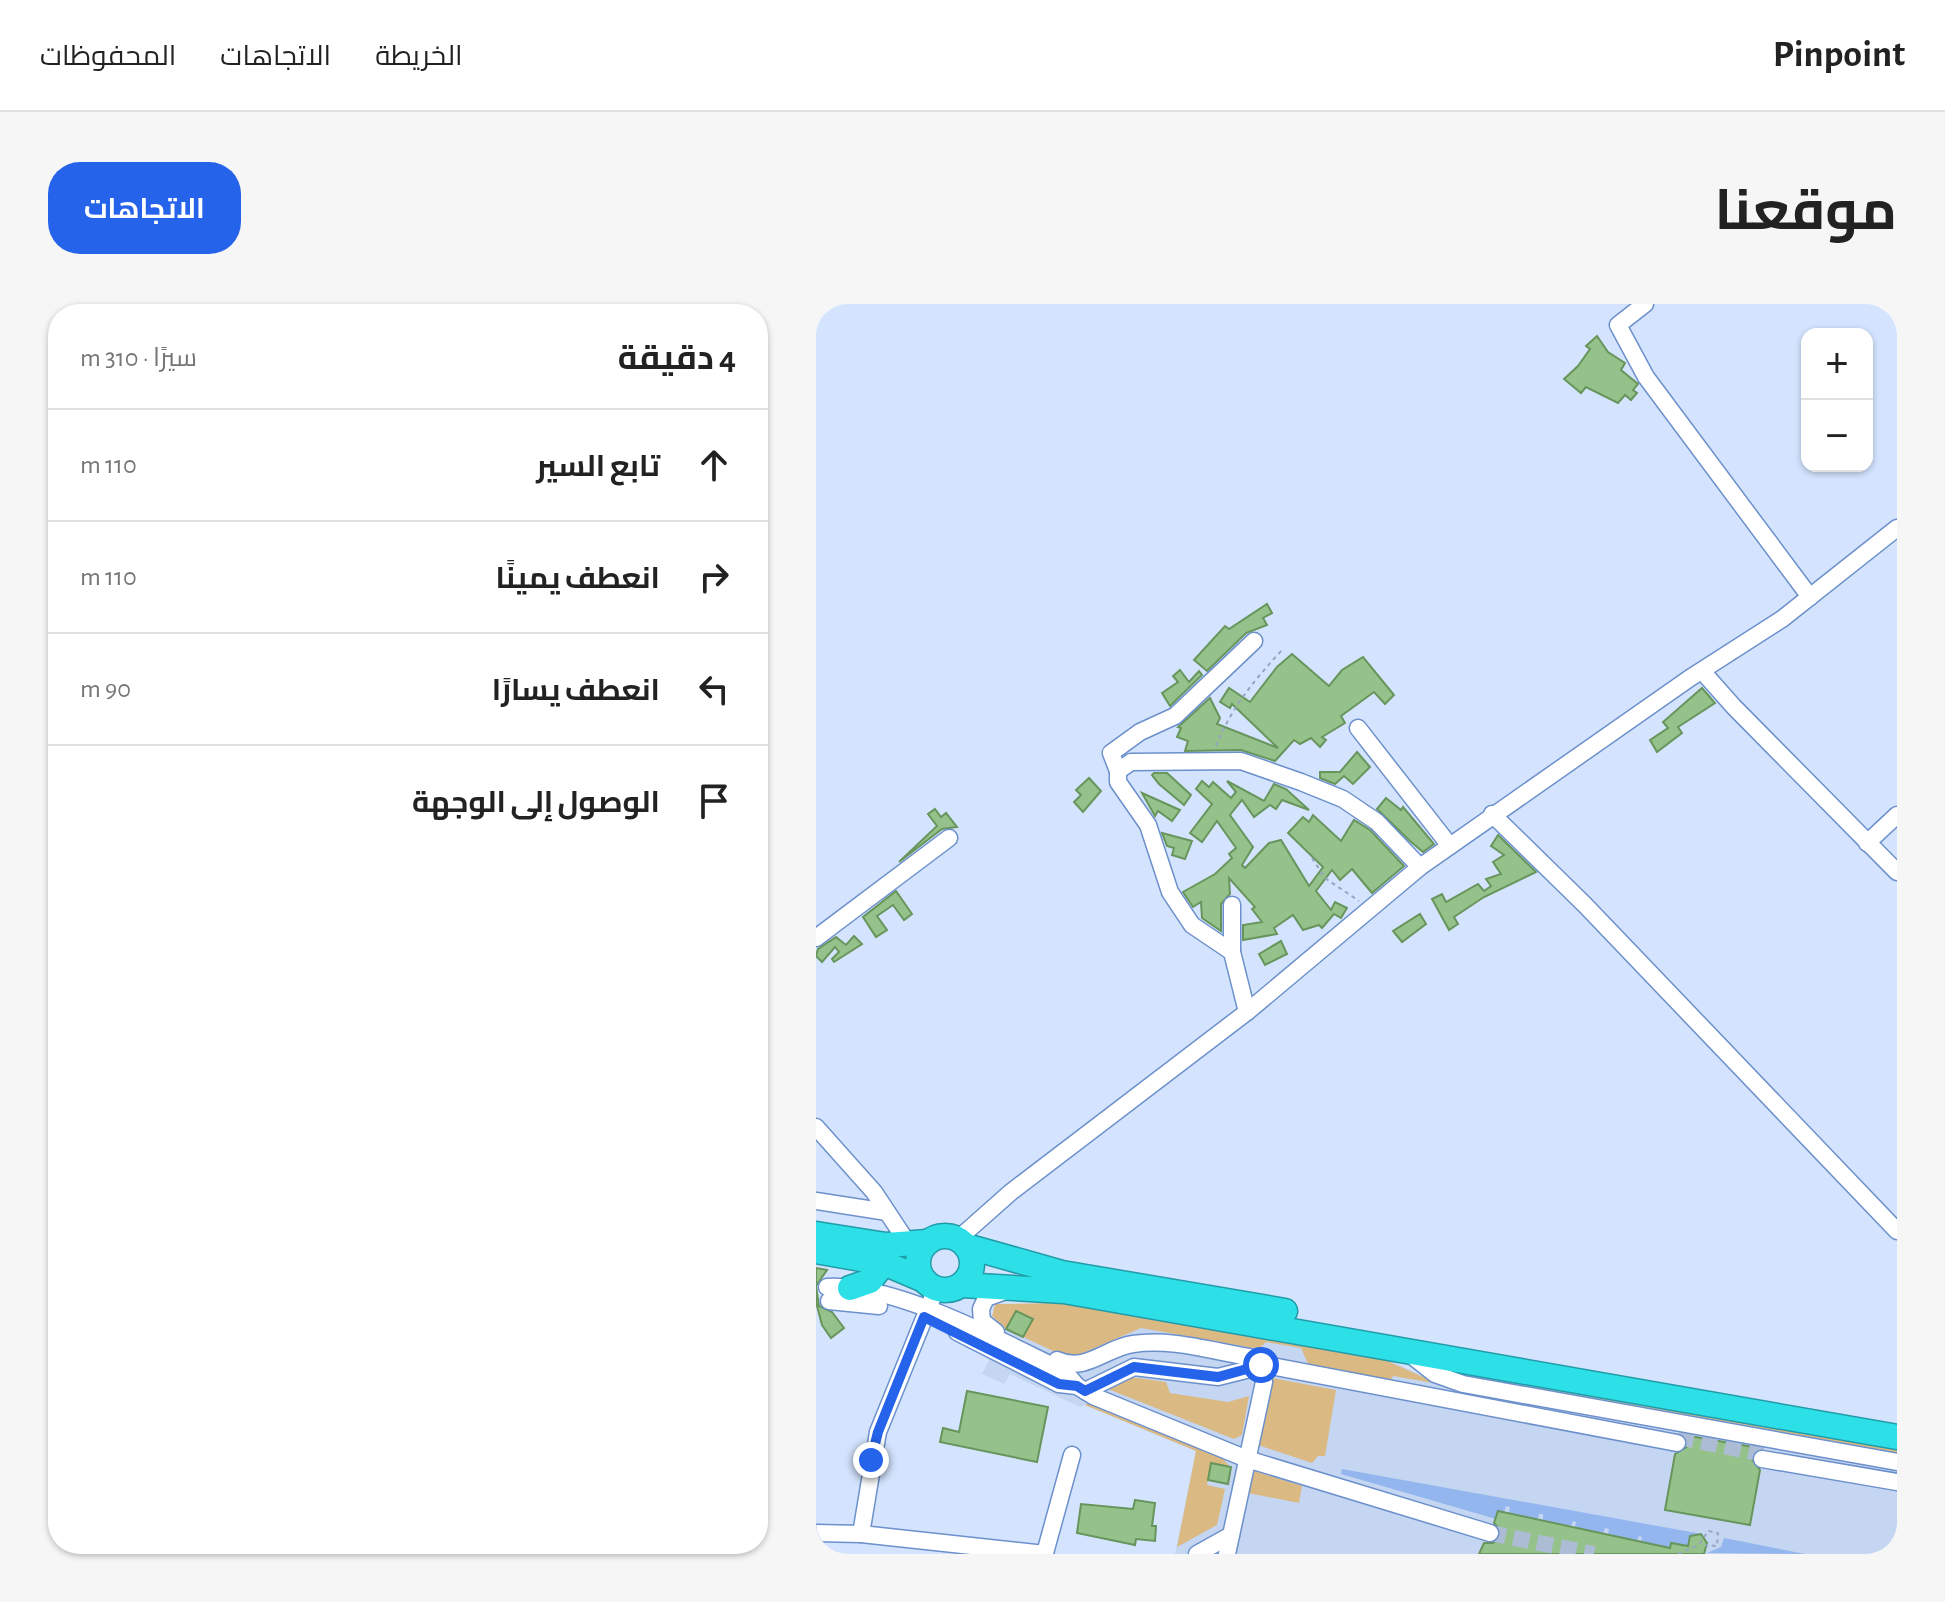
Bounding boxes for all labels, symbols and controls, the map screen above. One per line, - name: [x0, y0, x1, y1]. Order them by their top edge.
- text: Pinpoint: [1773, 36, 1905, 74]
- text: المحفوظات: [40, 43, 176, 71]
- text: الاتجاهات: [220, 43, 331, 71]
- text: الخريطة: [375, 43, 463, 71]
- button: الاتجاهات: [48, 162, 241, 254]
- text: موقعنا: [1714, 184, 1897, 240]
- map controls: [1801, 328, 1873, 472]
- button: +: [1801, 328, 1873, 400]
- text: 4 دقيقة: [618, 342, 736, 376]
- text: سيرًا · 310 m: [80, 345, 197, 371]
- button: −: [1801, 400, 1873, 472]
- icon: ahead: [692, 443, 736, 487]
- text: 110 m: [80, 452, 137, 478]
- text: تابع السير: [536, 452, 660, 482]
- icon: right: [692, 555, 736, 599]
- text: 110 m: [80, 564, 137, 590]
- text: انعطف يمينًا: [496, 564, 660, 594]
- icon: left: [692, 667, 736, 711]
- text: 90 m: [80, 676, 131, 702]
- text: انعطف يسارًا: [492, 676, 660, 706]
- icon: arrive: [692, 779, 736, 823]
- text: الوصول إلى الوجهة: [412, 788, 660, 818]
- route start: [1243, 1347, 1279, 1383]
- route end: [853, 1442, 889, 1478]

